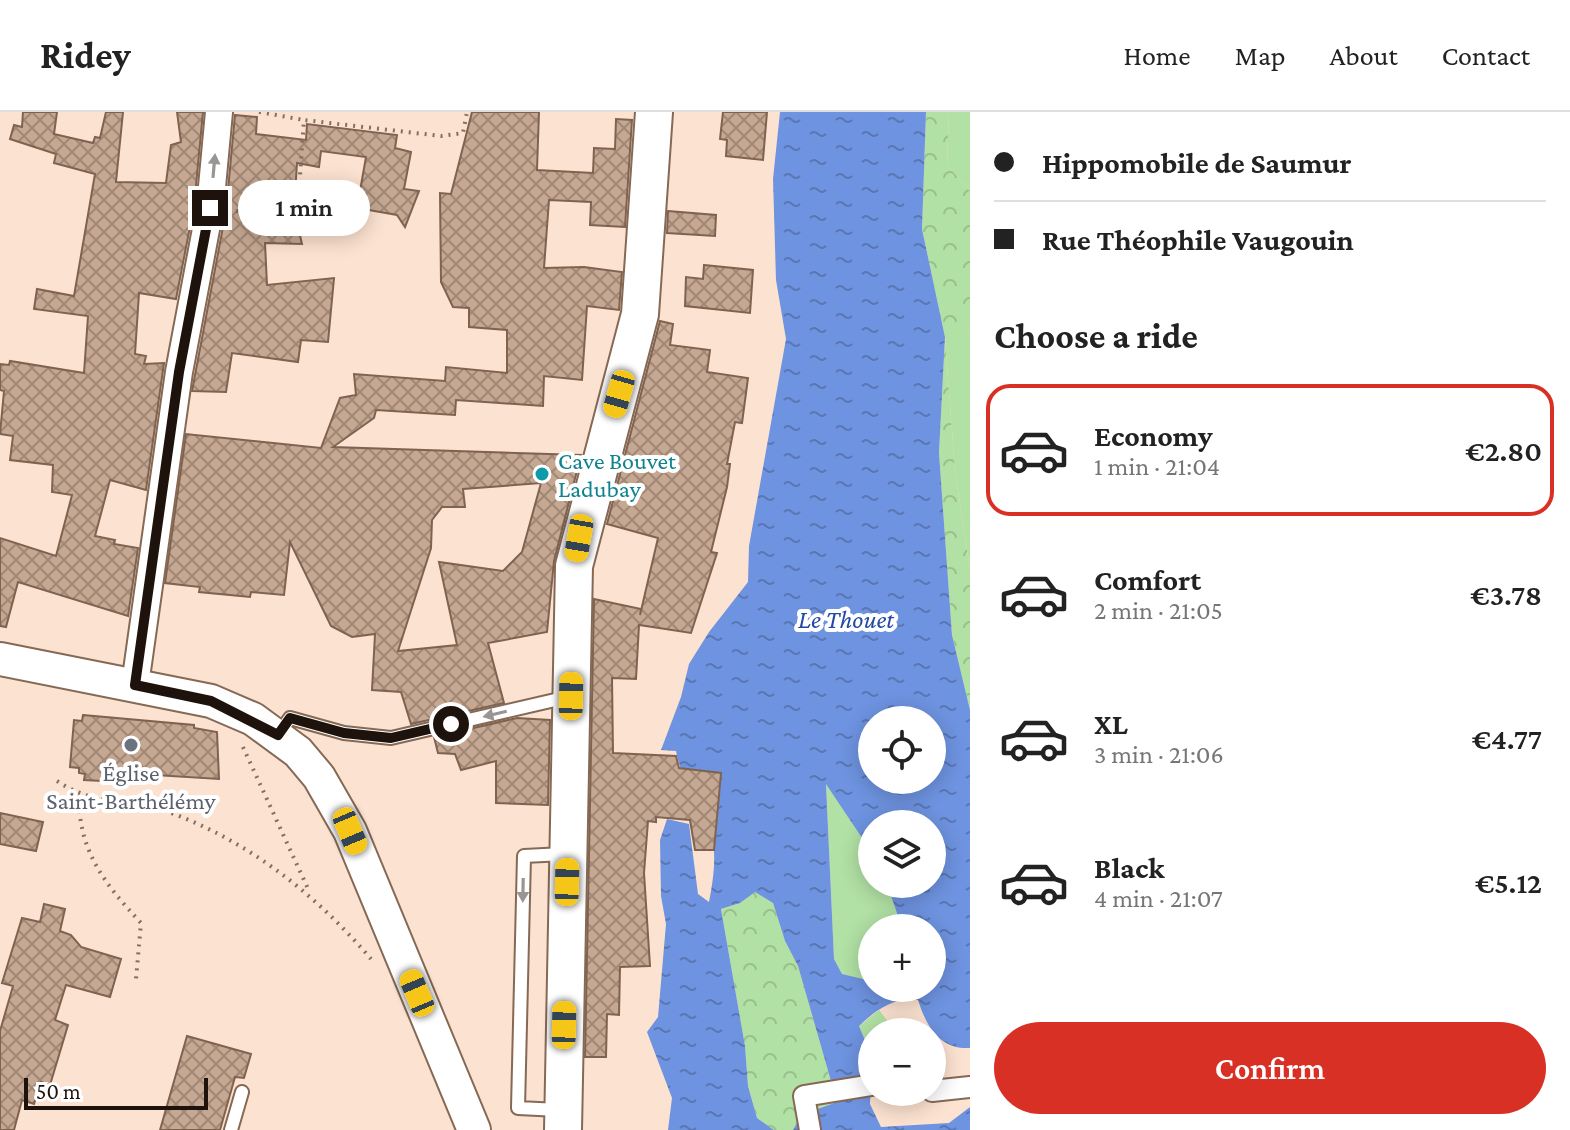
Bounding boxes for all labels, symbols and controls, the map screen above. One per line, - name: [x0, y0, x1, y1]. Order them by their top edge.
- text: Ridey: [40, 34, 131, 76]
- text: Home: [1124, 40, 1191, 71]
- text: Map: [1235, 40, 1286, 71]
- text: About: [1330, 40, 1398, 71]
- text: Contact: [1442, 40, 1530, 71]
- text: Hippomobile de Saumur: [1042, 146, 1352, 179]
- one-way arrow: [207, 153, 220, 178]
- callout: 1 min: [238, 180, 370, 236]
- route end: [192, 190, 228, 226]
- text: 1 min: [275, 193, 333, 222]
- text: Rue Théophile Vaugouin: [1042, 223, 1354, 256]
- text: Choose a ride: [994, 316, 1198, 356]
- car: [601, 368, 637, 420]
- icon: car: [998, 414, 1070, 486]
- text: Economy: [1094, 419, 1213, 452]
- text: €2.80: [1465, 434, 1542, 467]
- place label: Cave Bouvet Ladubay: [558, 447, 677, 502]
- text: 1 min · 21:04: [1094, 452, 1220, 481]
- marker: Cave Bouvet Ladubay: [533, 465, 551, 483]
- car: [563, 512, 595, 564]
- icon: car: [998, 558, 1070, 630]
- text: Comfort: [1094, 563, 1201, 596]
- text: €3.78: [1470, 578, 1542, 611]
- text: 2 min · 21:05: [1094, 596, 1223, 625]
- water label: Le Thouet: [798, 605, 894, 634]
- car: [559, 672, 583, 720]
- icon: car: [998, 702, 1070, 774]
- route start: [433, 706, 469, 742]
- map controls: [858, 706, 946, 1106]
- button: locate: [858, 706, 946, 794]
- text: XL: [1094, 707, 1128, 740]
- one-way arrow: [483, 708, 508, 721]
- text: €4.77: [1472, 722, 1542, 755]
- marker: Église Saint-Barthélémy: [122, 736, 140, 754]
- text: 3 min · 21:06: [1094, 740, 1224, 769]
- place label: Église Saint-Barthélémy: [46, 759, 217, 814]
- car: [330, 804, 370, 858]
- button: layers: [858, 810, 946, 898]
- icon: car: [998, 846, 1070, 918]
- text: Black: [1094, 851, 1165, 884]
- car: [555, 858, 579, 906]
- text: €5.12: [1475, 866, 1542, 899]
- one-way arrow: [517, 878, 530, 903]
- text: 4 min · 21:07: [1094, 884, 1223, 913]
- button: +: [858, 914, 946, 1002]
- car: [397, 966, 437, 1020]
- car: [552, 1001, 576, 1049]
- button: −: [858, 1018, 946, 1106]
- button: Confirm: [994, 1022, 1546, 1114]
- scale bar: [24, 1074, 208, 1110]
- text: 50 m: [36, 1079, 81, 1104]

